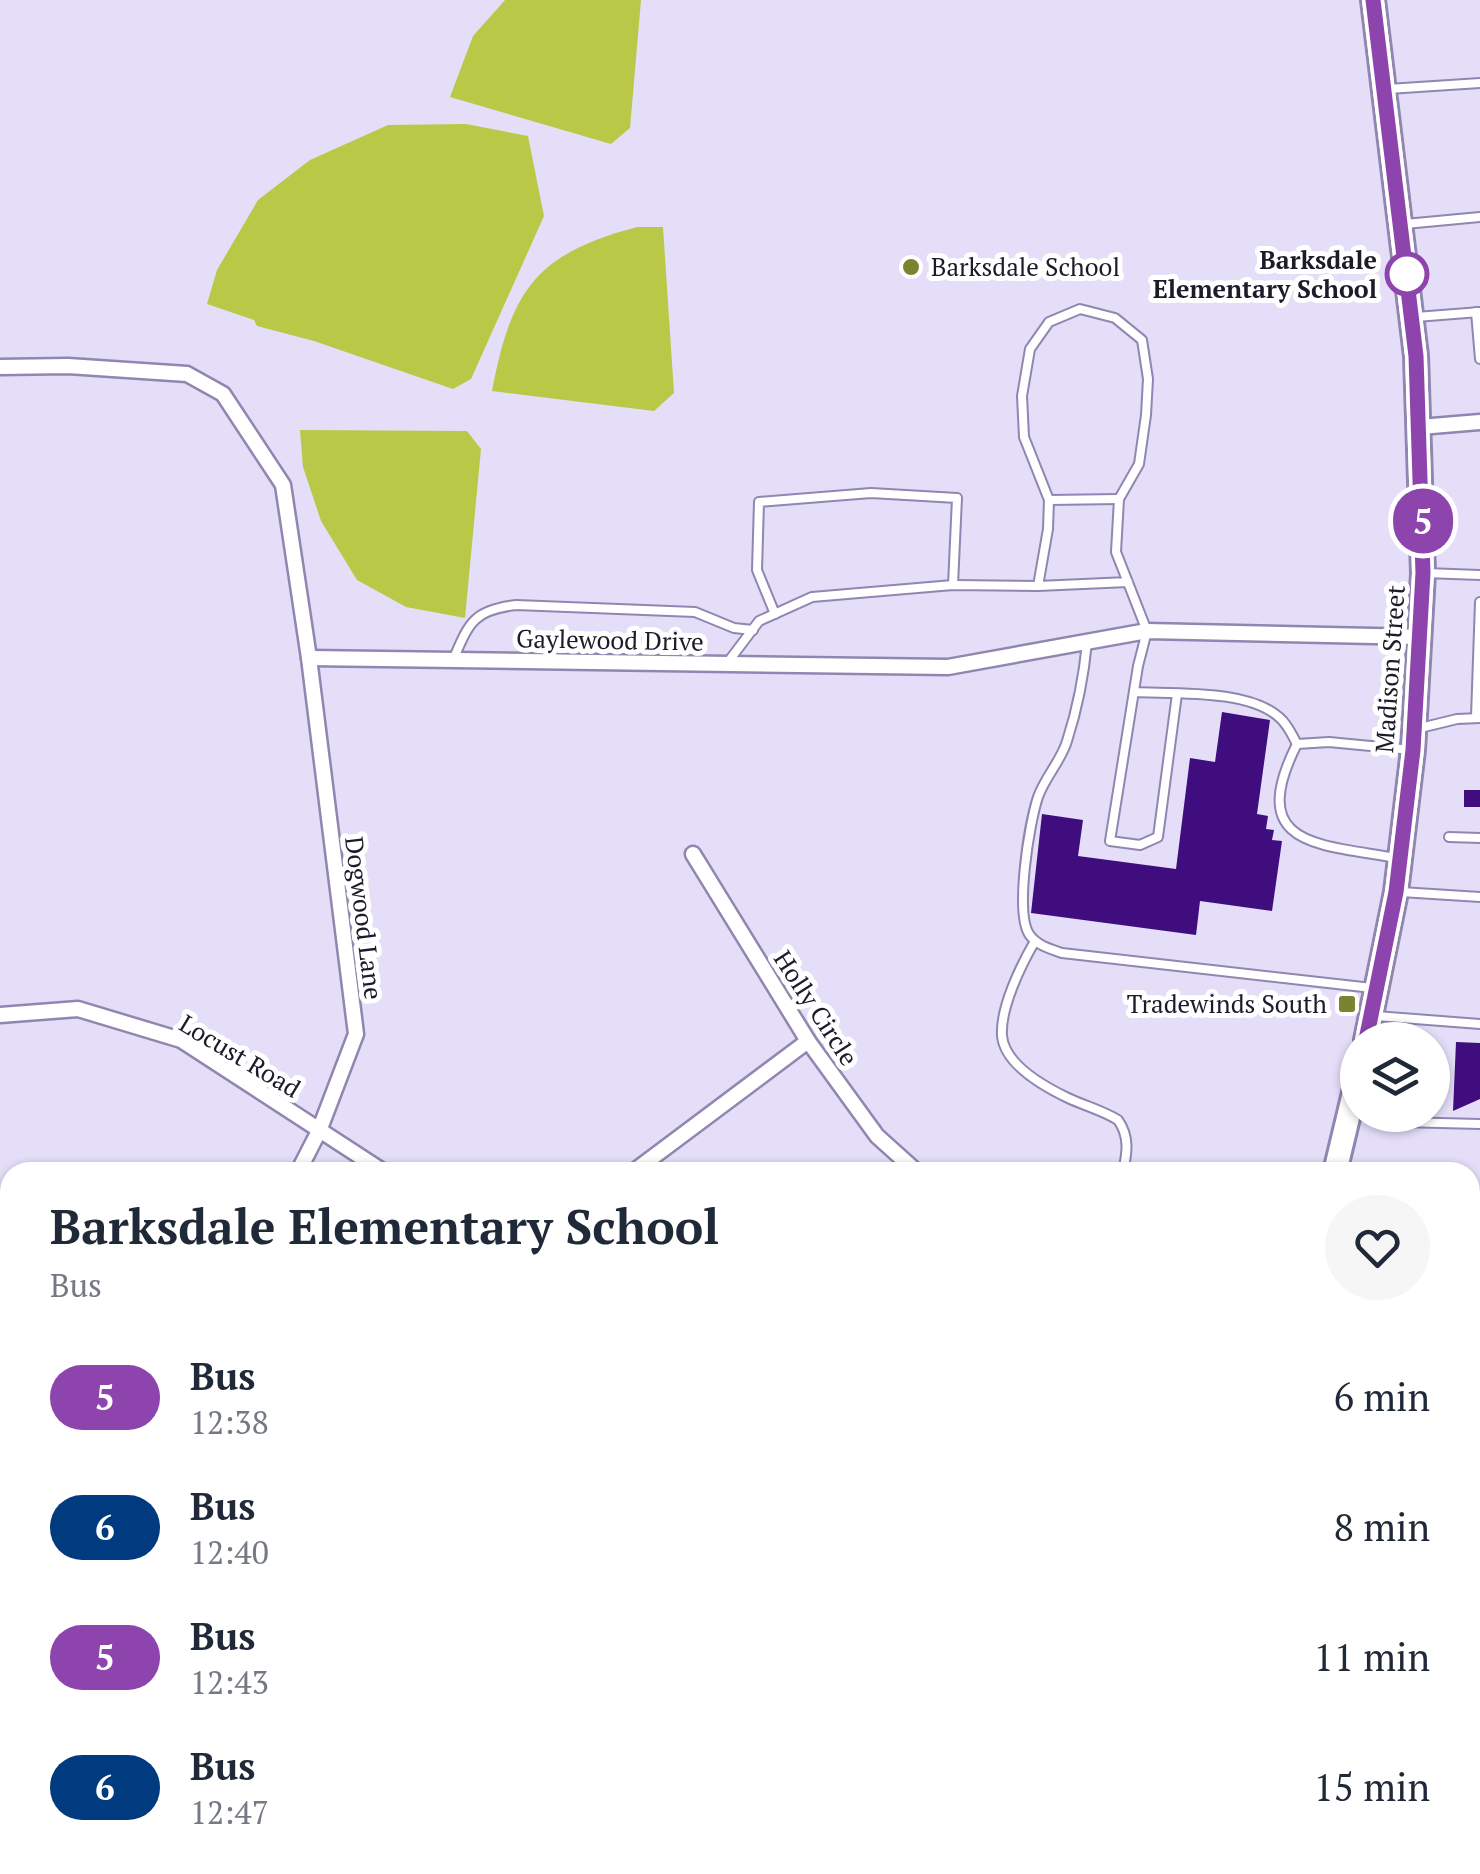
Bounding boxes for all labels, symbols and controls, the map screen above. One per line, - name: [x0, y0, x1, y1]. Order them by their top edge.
- place label: Barksdale Elementary School: [1153, 243, 1377, 305]
- place label: Barksdale School: [931, 250, 1120, 283]
- marker: Barksdale Elementary School: [1386, 253, 1428, 295]
- marker: Barksdale School: [900, 256, 922, 278]
- line badge: 5: [1390, 488, 1456, 554]
- text: 5: [1413, 498, 1433, 544]
- street label: Madison Street: [1367, 584, 1412, 754]
- street label: Gaylewood Drive: [516, 621, 704, 658]
- street label: Dogwood Lane: [338, 835, 391, 1001]
- street label: Holly Circle: [767, 944, 866, 1072]
- place label: Tradewinds South: [1127, 987, 1327, 1020]
- marker: Tradewinds South: [1336, 993, 1358, 1015]
- street label: Locust Road: [174, 1007, 307, 1105]
- map controls: [1340, 1022, 1450, 1132]
- button: layers: [1340, 1022, 1450, 1132]
- text: Barksdale Elementary School: [50, 1194, 719, 1258]
- button: heart: [1325, 1195, 1430, 1300]
- text: Bus: [50, 1264, 102, 1306]
- text: Bus: [190, 1351, 255, 1401]
- text: 6 min: [1334, 1372, 1430, 1422]
- text: 5: [95, 1374, 115, 1420]
- text: 12:38: [190, 1401, 269, 1443]
- text: Bus: [190, 1481, 255, 1531]
- text: 8 min: [1334, 1502, 1430, 1552]
- text: 6: [95, 1504, 115, 1550]
- text: 12:40: [190, 1531, 269, 1573]
- text: Bus: [190, 1611, 255, 1661]
- text: 11 min: [1313, 1632, 1430, 1682]
- text: 5: [95, 1634, 115, 1680]
- text: 12:43: [190, 1661, 269, 1703]
- text: Bus: [190, 1741, 255, 1791]
- text: 15 min: [1313, 1762, 1430, 1812]
- text: 6: [95, 1764, 115, 1810]
- text: 12:47: [190, 1791, 269, 1833]

